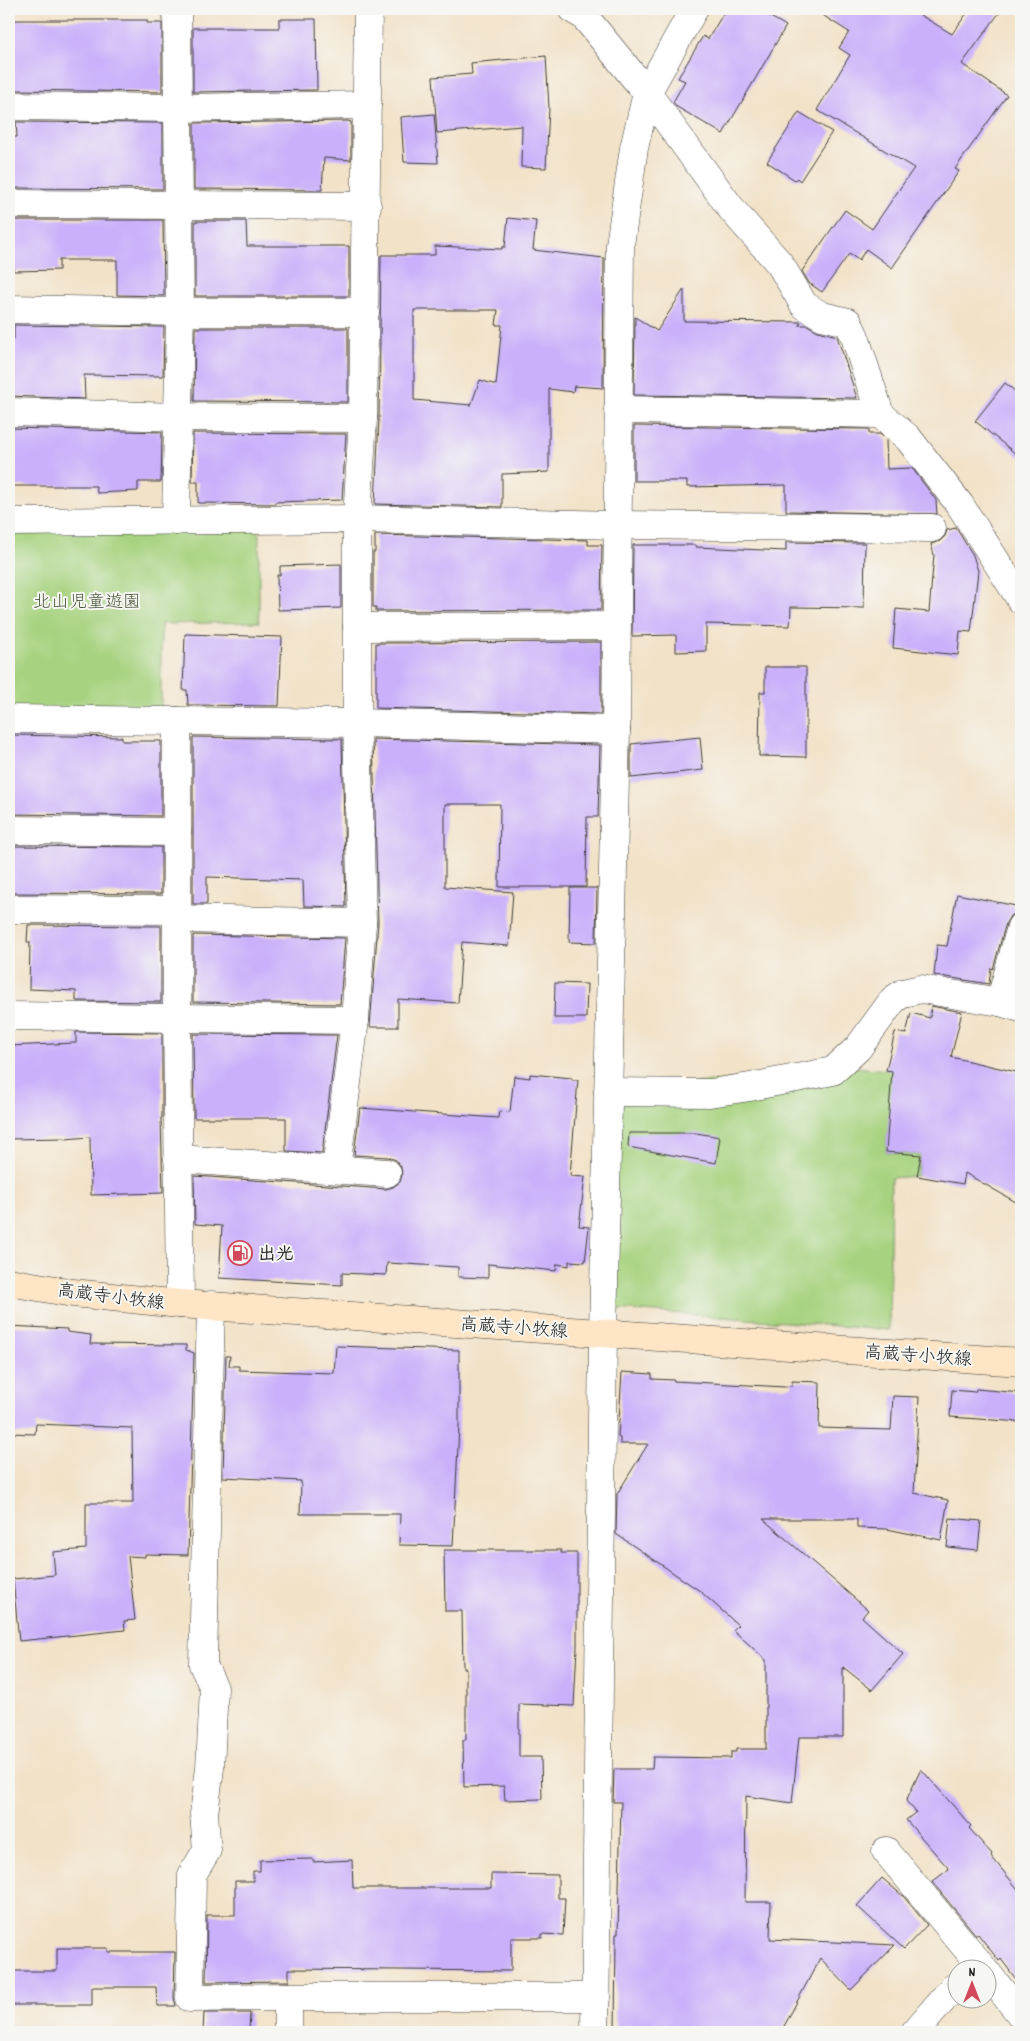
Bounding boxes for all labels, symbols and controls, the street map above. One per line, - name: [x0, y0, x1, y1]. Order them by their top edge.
- park label: 北山児童遊園: [33, 591, 141, 616]
- fuel station icon: 出光: [227, 1240, 253, 1266]
- place label: 出光: [258, 1243, 294, 1268]
- street label: 高蔵寺小牧線: [56, 1279, 166, 1317]
- street label: 高蔵寺小牧線: [459, 1313, 569, 1346]
- street label: 高蔵寺小牧線: [863, 1341, 973, 1374]
- north arrow: [948, 1958, 998, 2008]
- text: N: [969, 1963, 976, 1983]

